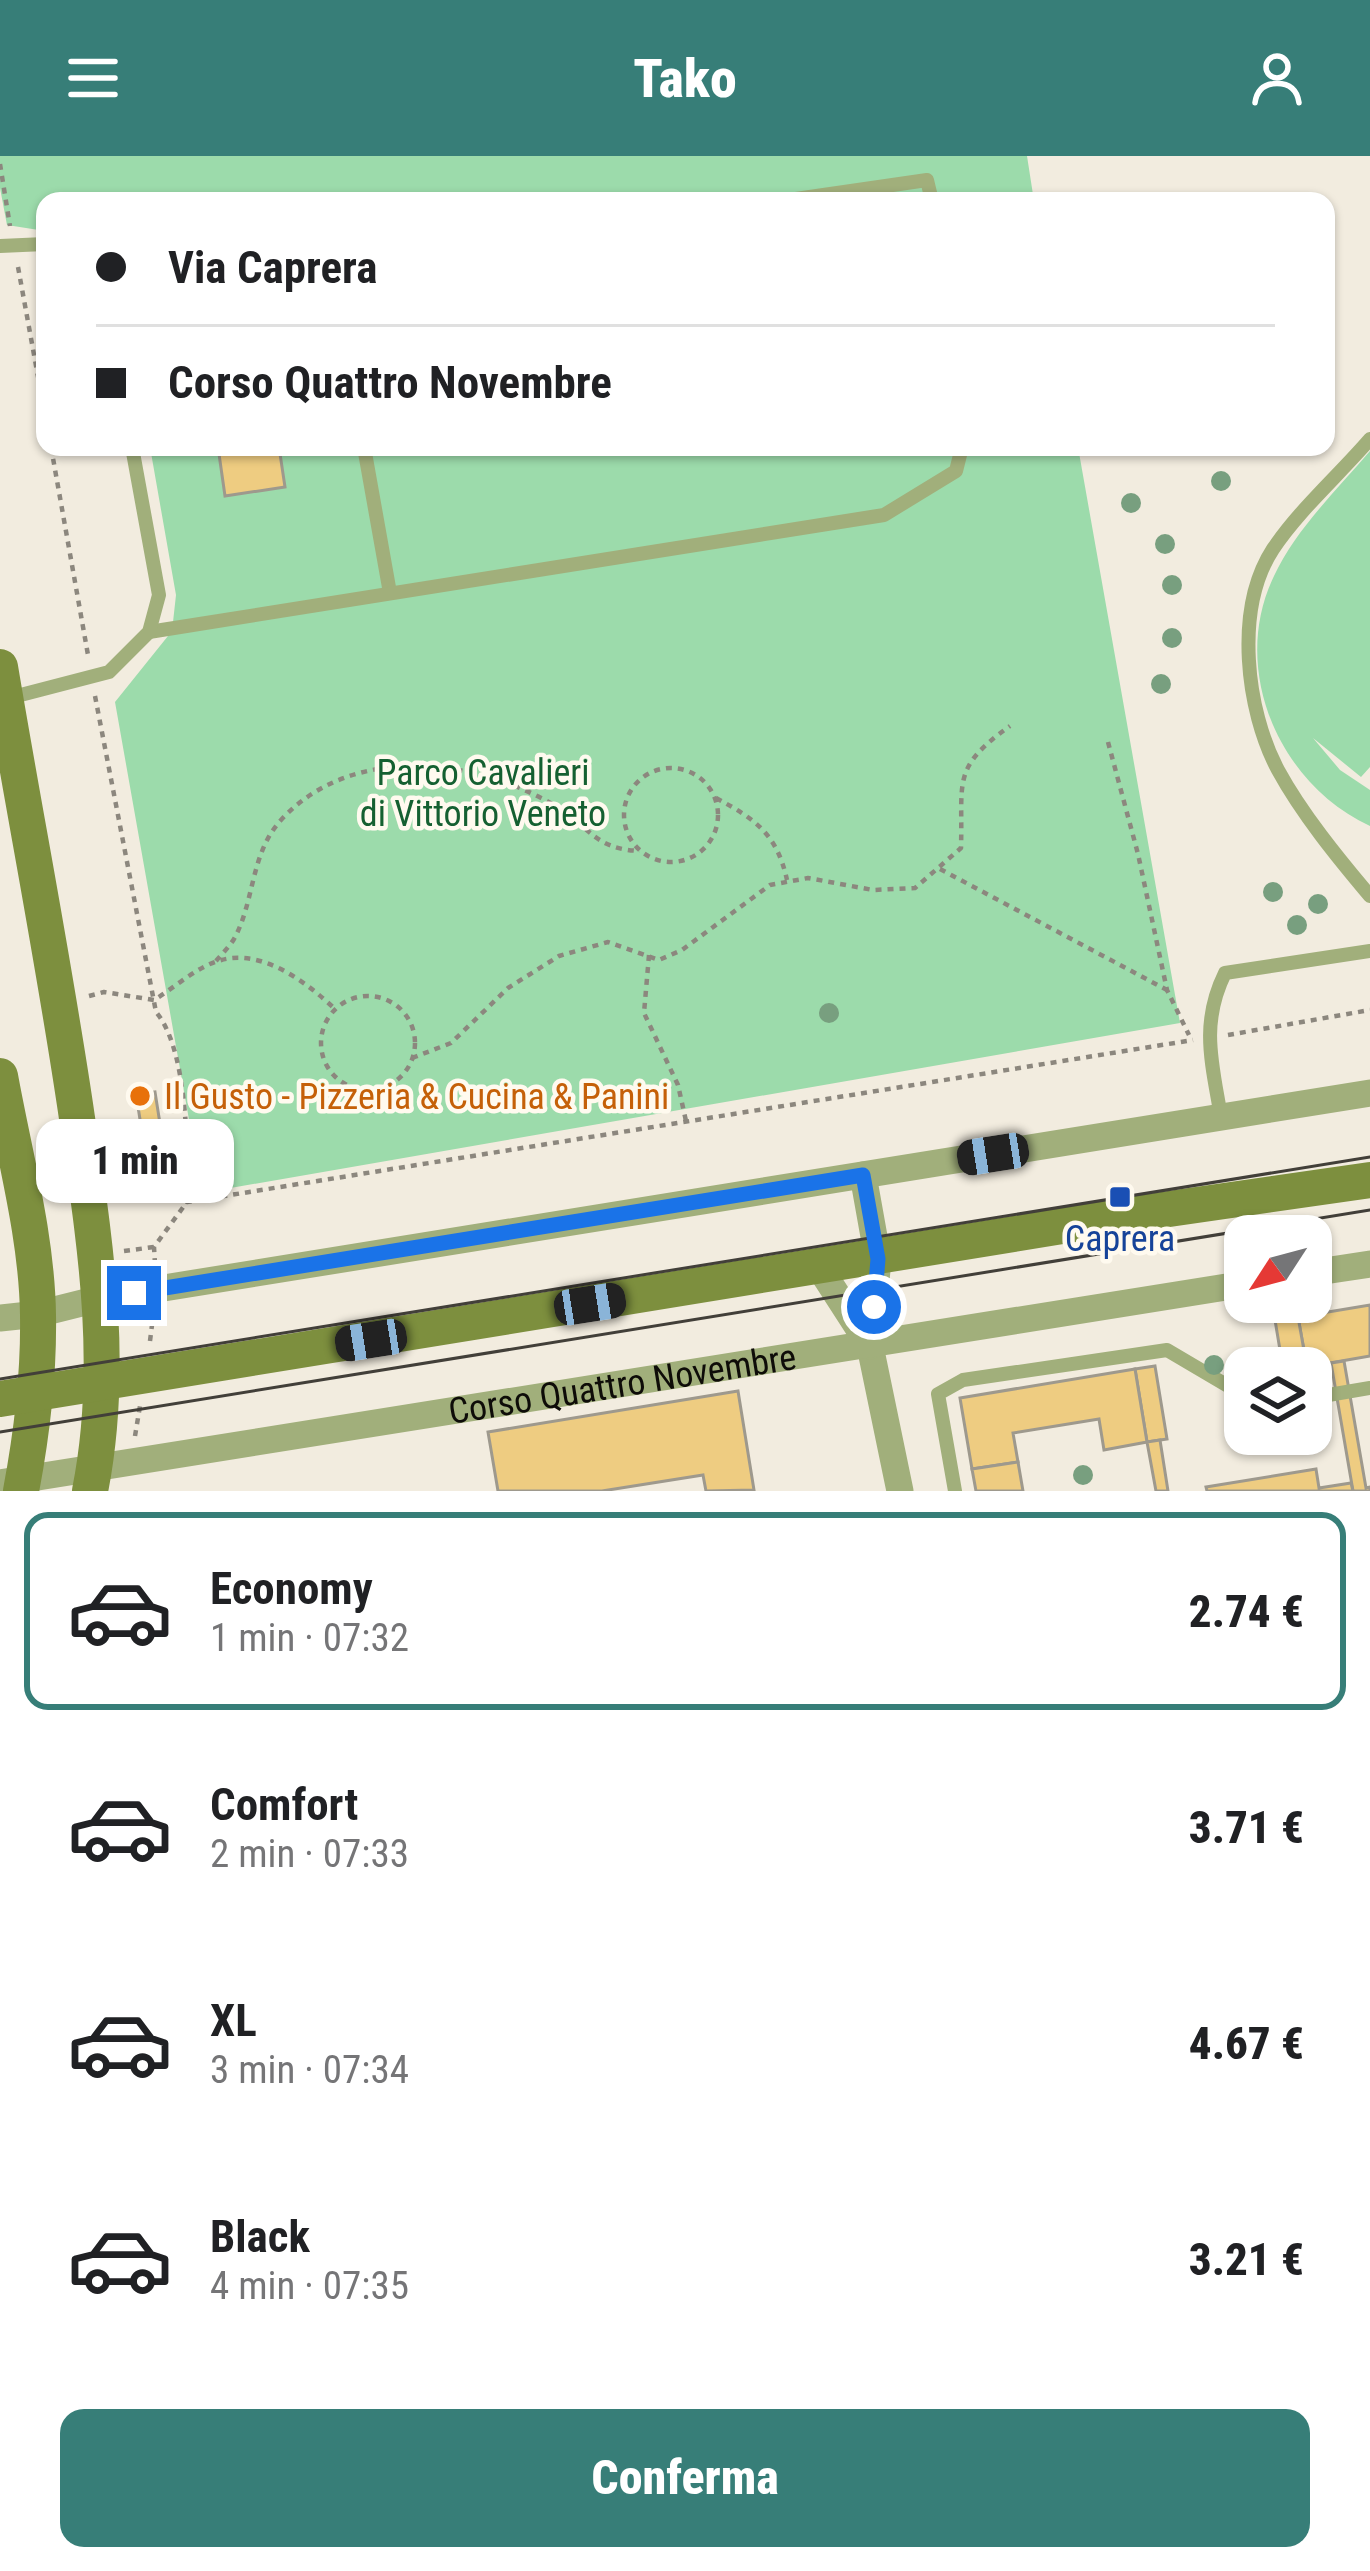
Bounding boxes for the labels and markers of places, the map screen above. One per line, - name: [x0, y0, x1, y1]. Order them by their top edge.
- place label: Il Gusto - Pizzeria & Cucina & Panini: [164, 1076, 669, 1118]
- marker: Il Gusto - Pizzeria & Cucina & Panini: [127, 1083, 153, 1109]
- marker: Caprera: [1107, 1184, 1133, 1210]
- place label: Caprera: [1065, 1218, 1175, 1260]

